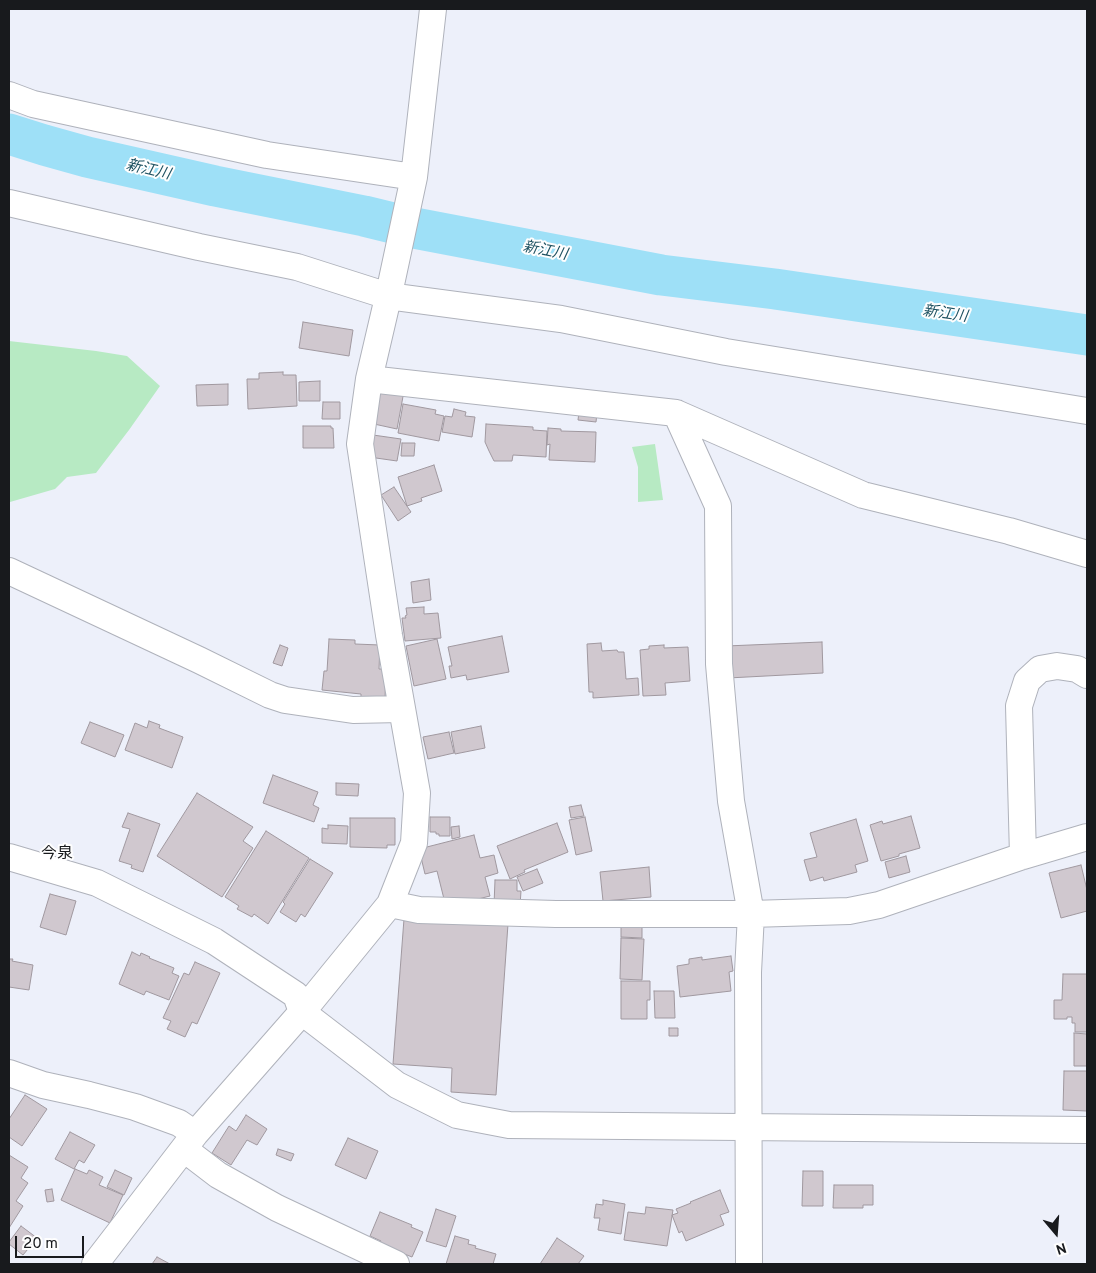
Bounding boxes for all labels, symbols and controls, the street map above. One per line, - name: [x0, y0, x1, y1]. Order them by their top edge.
- water label: 新江川: [124, 157, 172, 185]
- water label: 新江川: [521, 239, 569, 265]
- water label: 新江川: [921, 303, 969, 327]
- district label: 今泉: [41, 845, 73, 865]
- north arrow: [1031, 1208, 1081, 1258]
- scale bar: [18, 1226, 86, 1258]
- text: 20 m: [23, 1235, 58, 1254]
- text: N: [1053, 1238, 1068, 1257]

